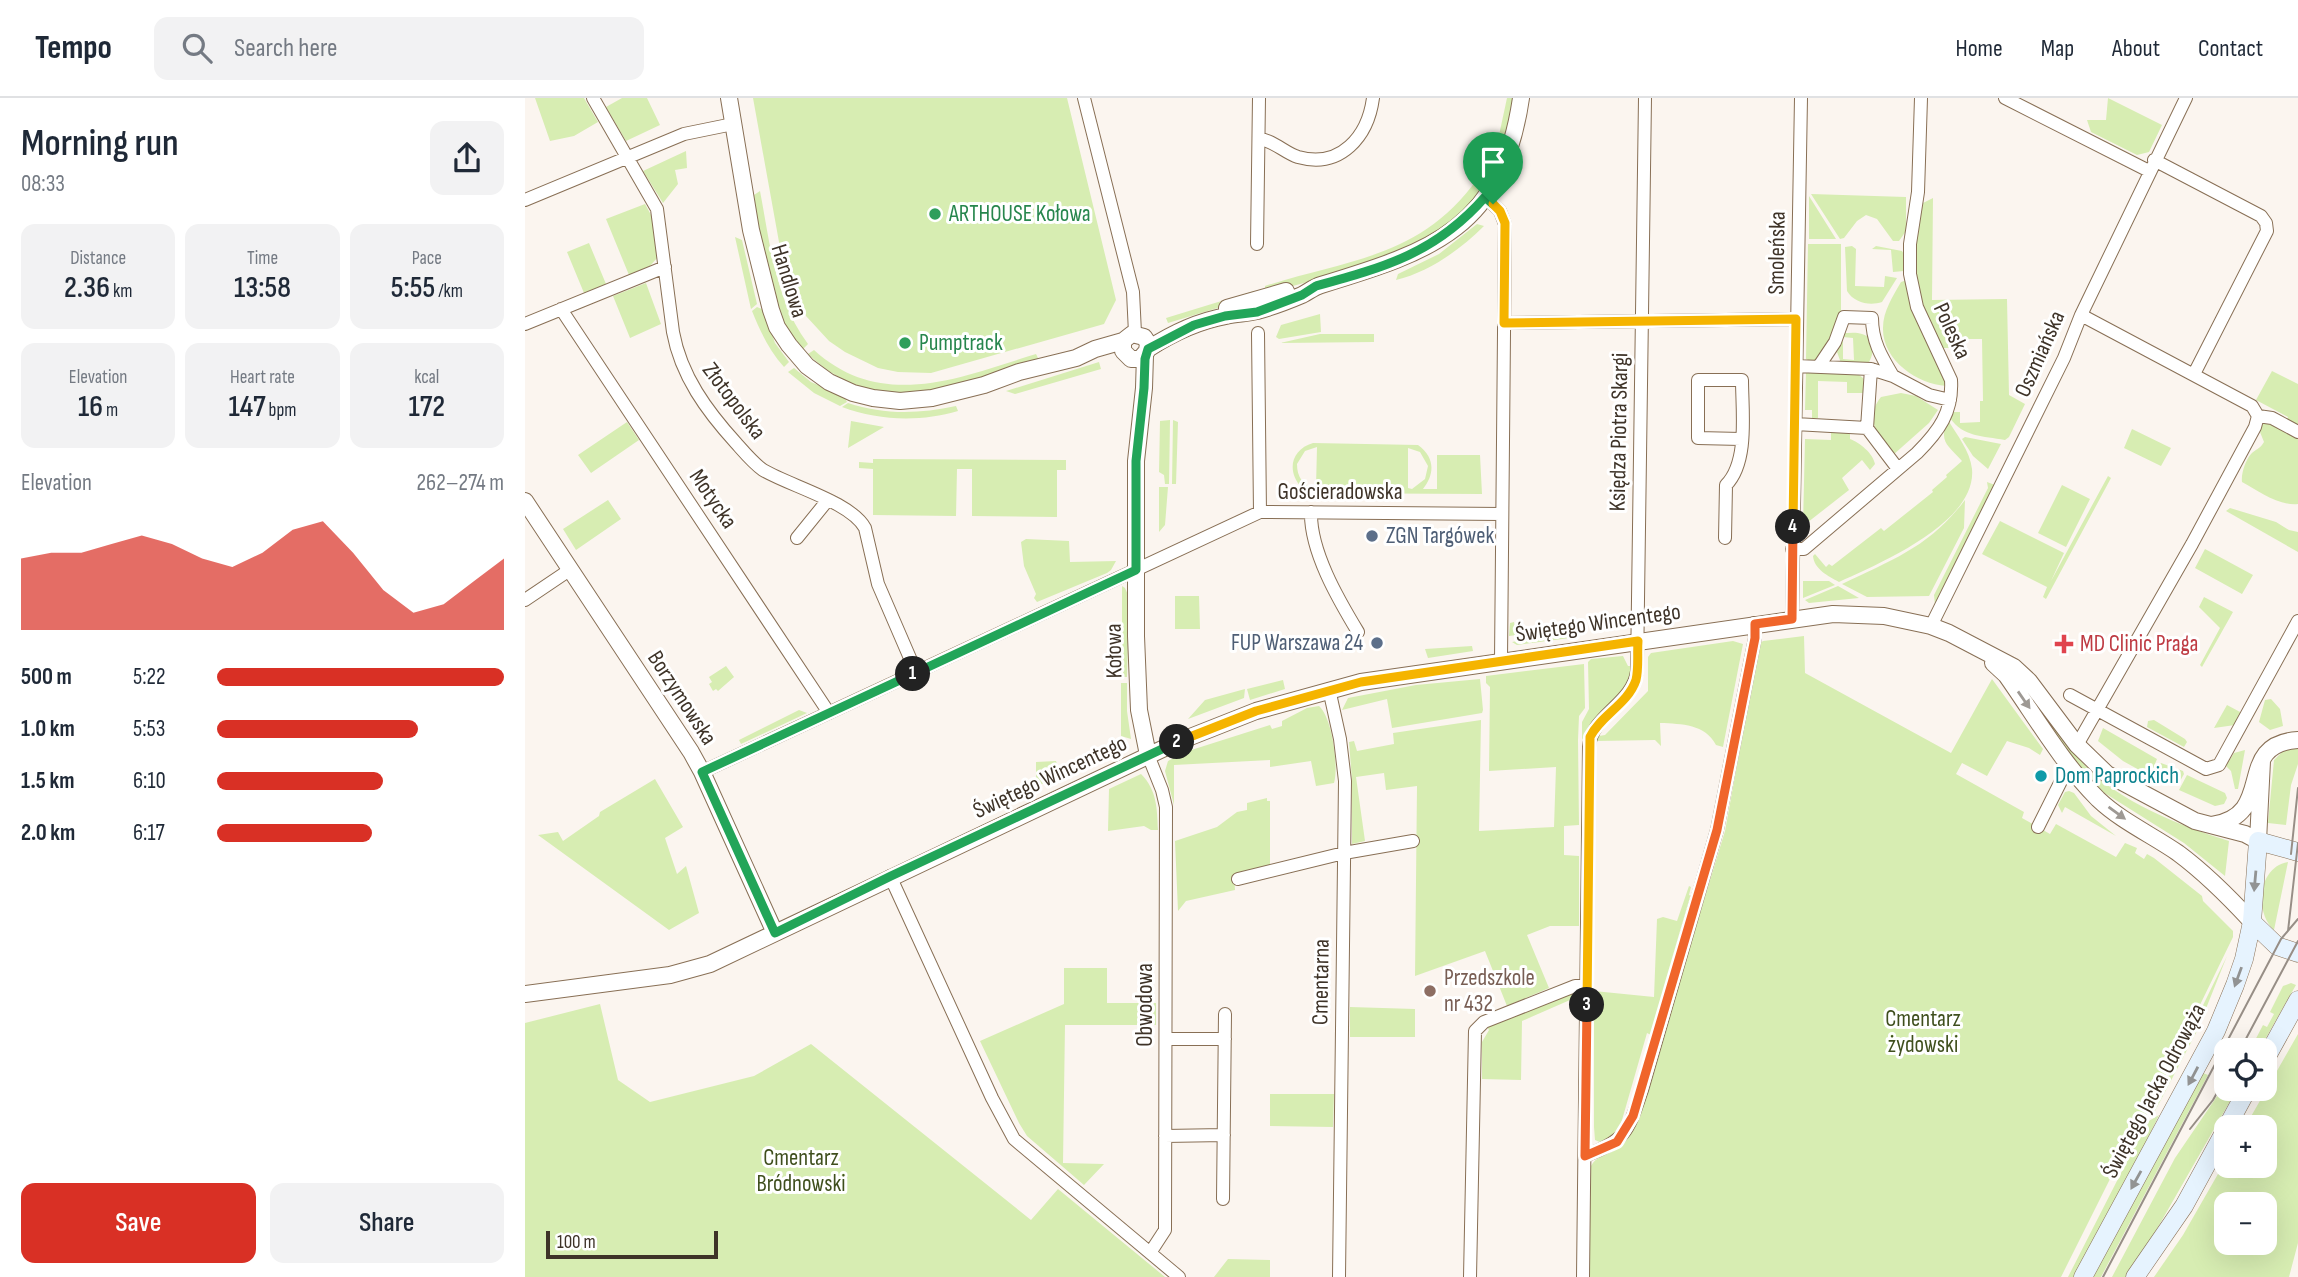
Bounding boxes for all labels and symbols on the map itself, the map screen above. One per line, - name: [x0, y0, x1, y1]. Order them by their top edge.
- pin: [1463, 132, 1523, 204]
- place label: ARTHOUSE Kołowa: [948, 200, 1091, 228]
- marker: ARTHOUSE Kołowa: [927, 206, 943, 222]
- street label: Smoleńska: [1762, 211, 1792, 295]
- street label: Handlowa: [765, 241, 813, 321]
- street label: Poleska: [1927, 298, 1977, 364]
- street label: Oszmiańska: [2009, 307, 2071, 401]
- place label: Pumptrack: [919, 329, 1003, 357]
- marker: Pumptrack: [897, 335, 913, 351]
- street label: Księdza Piotra Skargi: [1604, 352, 1634, 512]
- street label: Złotopolska: [696, 357, 772, 445]
- street label: Motycka: [683, 464, 743, 534]
- street label: Gościeradowska: [1278, 478, 1402, 506]
- pin: 4: [1775, 510, 1811, 544]
- place label: ZGN Targówek: [1386, 522, 1494, 550]
- marker: ZGN Targówek: [1364, 528, 1380, 544]
- street label: Świętego Wincentego: [1513, 598, 1683, 648]
- street label: Kołowa: [1100, 623, 1128, 679]
- place label: FUP Warszawa 24: [1231, 629, 1363, 657]
- place label: MD Clinic Praga: [2080, 630, 2198, 658]
- marker: MD Clinic Praga: [2054, 634, 2074, 654]
- marker: FUP Warszawa 24: [1369, 635, 1385, 651]
- street label: Borzymowska: [641, 646, 723, 750]
- pin: 1: [895, 656, 931, 692]
- one-way arrow: [2016, 691, 2030, 709]
- pin: 2: [1159, 724, 1195, 760]
- street label: Świętego Wincentego: [969, 729, 1131, 825]
- place label: Dom Paprockich: [2055, 762, 2179, 790]
- marker: Dom Paprockich: [2033, 768, 2049, 784]
- one-way arrow: [2108, 806, 2126, 820]
- one-way arrow: [2249, 871, 2260, 893]
- street label: Cmentarna: [1306, 939, 1336, 1025]
- street label: Obwodowa: [1131, 963, 1159, 1047]
- place label: Przedszkole nr 432: [1444, 964, 1535, 1018]
- one-way arrow: [2232, 967, 2243, 988]
- marker: Przedszkole nr 432: [1422, 983, 1438, 999]
- pin: 3: [1569, 988, 1605, 1023]
- street label: Świętego Jacka Odrowąża: [2096, 999, 2212, 1183]
- park label: Cmentarz żydowski: [1885, 1005, 1961, 1059]
- one-way arrow: [2187, 1066, 2198, 1086]
- park label: Cmentarz Bródnowski: [756, 1144, 846, 1198]
- one-way arrow: [2130, 1171, 2142, 1190]
- scale bar: [546, 1228, 717, 1260]

